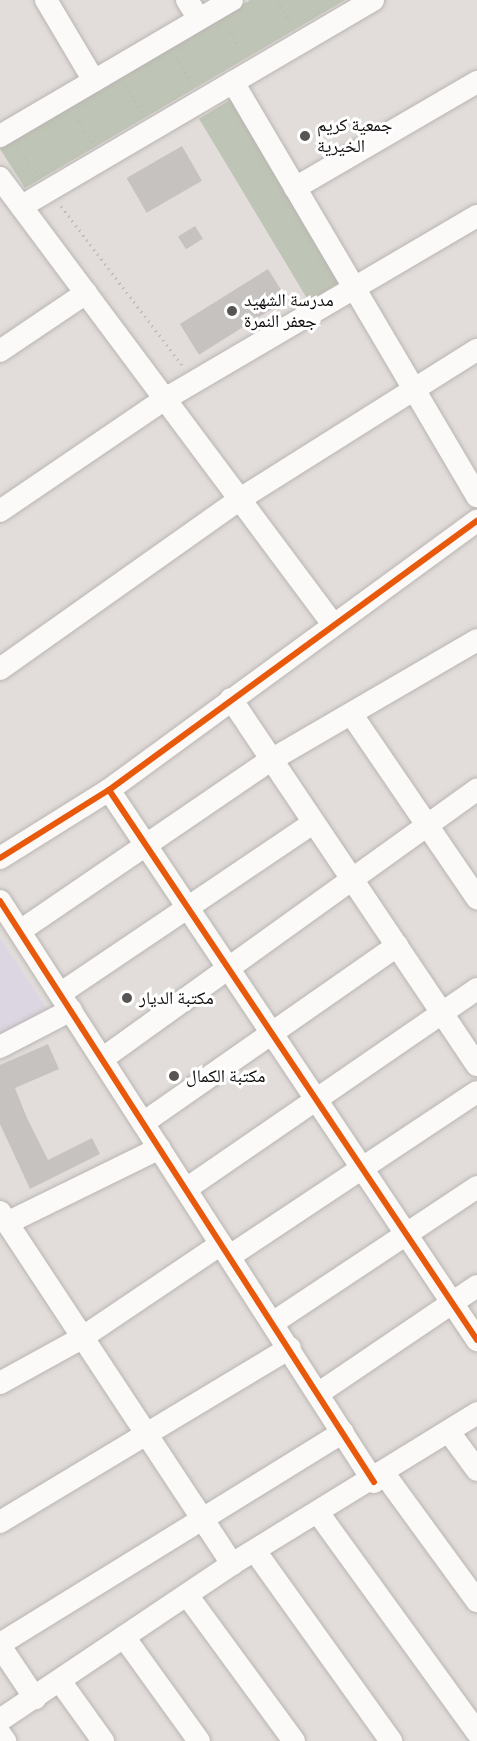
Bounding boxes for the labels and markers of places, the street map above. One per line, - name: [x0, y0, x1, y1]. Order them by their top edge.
- place label: جمعية كريم الخيرية: [317, 115, 392, 158]
- marker: جمعية كريم الخيرية: [298, 129, 312, 143]
- place label: مدرسة الشهيد جعفر النمرة: [244, 290, 334, 332]
- marker: مدرسة الشهيد جعفر النمرة: [225, 304, 239, 318]
- place label: مكتبة الديار: [139, 987, 214, 1009]
- marker: مكتبة الديار: [120, 991, 134, 1005]
- place label: مكتبة الكمال: [186, 1065, 265, 1087]
- marker: مكتبة الكمال: [167, 1069, 181, 1083]

